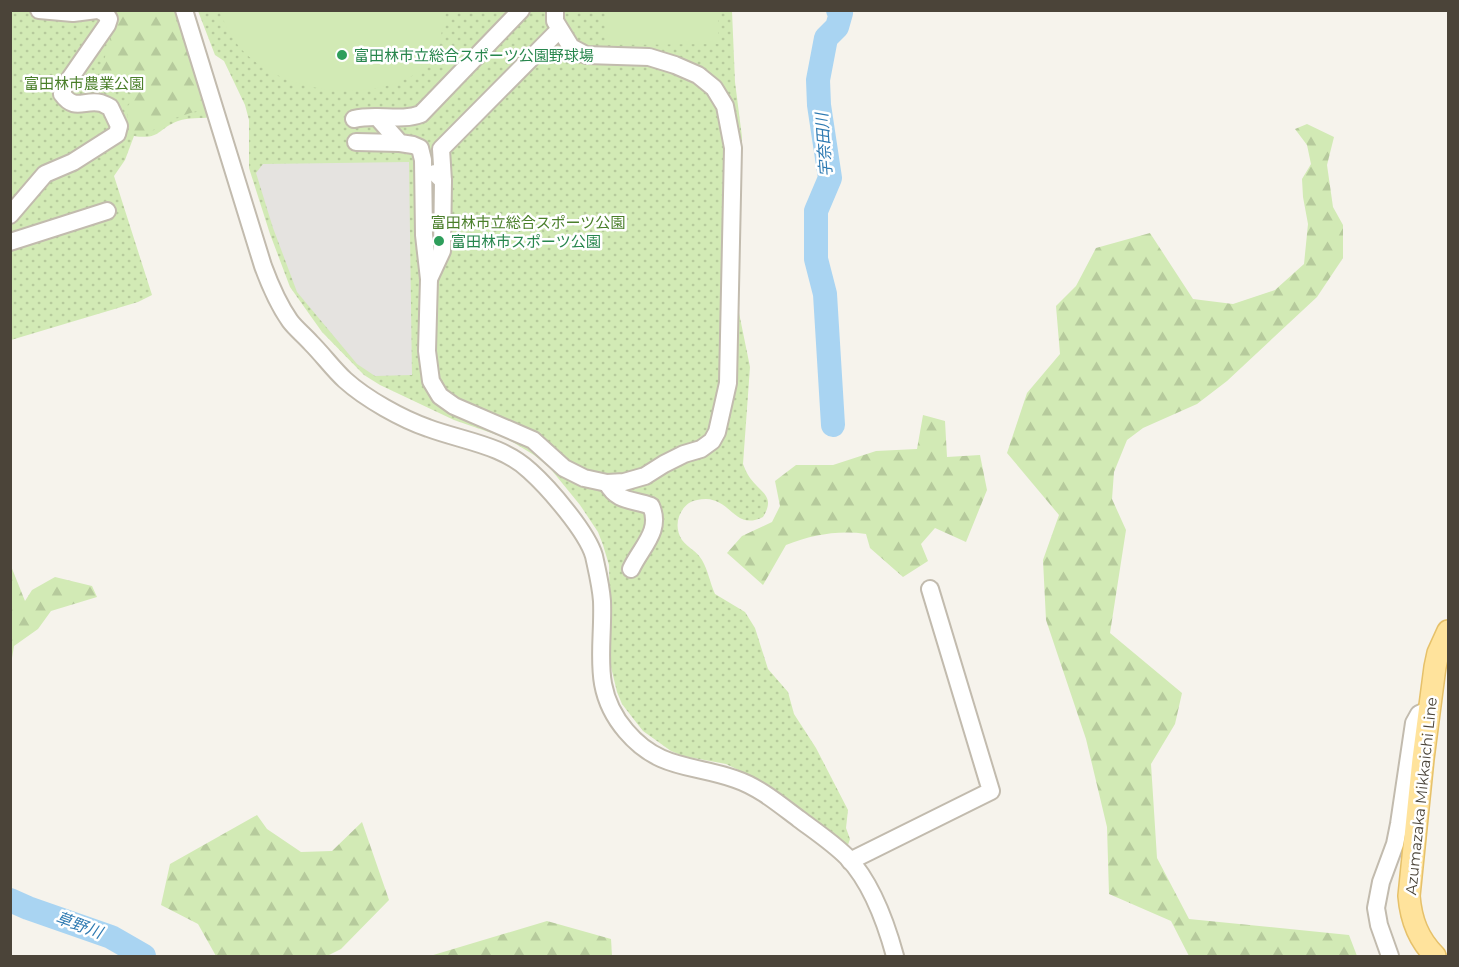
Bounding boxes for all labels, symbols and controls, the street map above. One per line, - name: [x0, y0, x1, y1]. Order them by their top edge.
- place label: 富田林市立総合スポーツ公園野球場: [354, 46, 594, 65]
- marker: 富田林市立総合スポーツ公園野球場: [335, 48, 349, 62]
- park label: 富田林市農業公園: [24, 74, 144, 93]
- water label: 宇奈田川: [812, 110, 836, 178]
- park label: 富田林市立総合スポーツ公園: [431, 213, 625, 232]
- place label: 富田林市スポーツ公園: [451, 232, 601, 251]
- marker: 富田林市スポーツ公園: [432, 234, 446, 248]
- street label: Azumazaka Mikkaichi Line: [1401, 696, 1441, 896]
- water label: 草野川: [53, 908, 107, 943]

